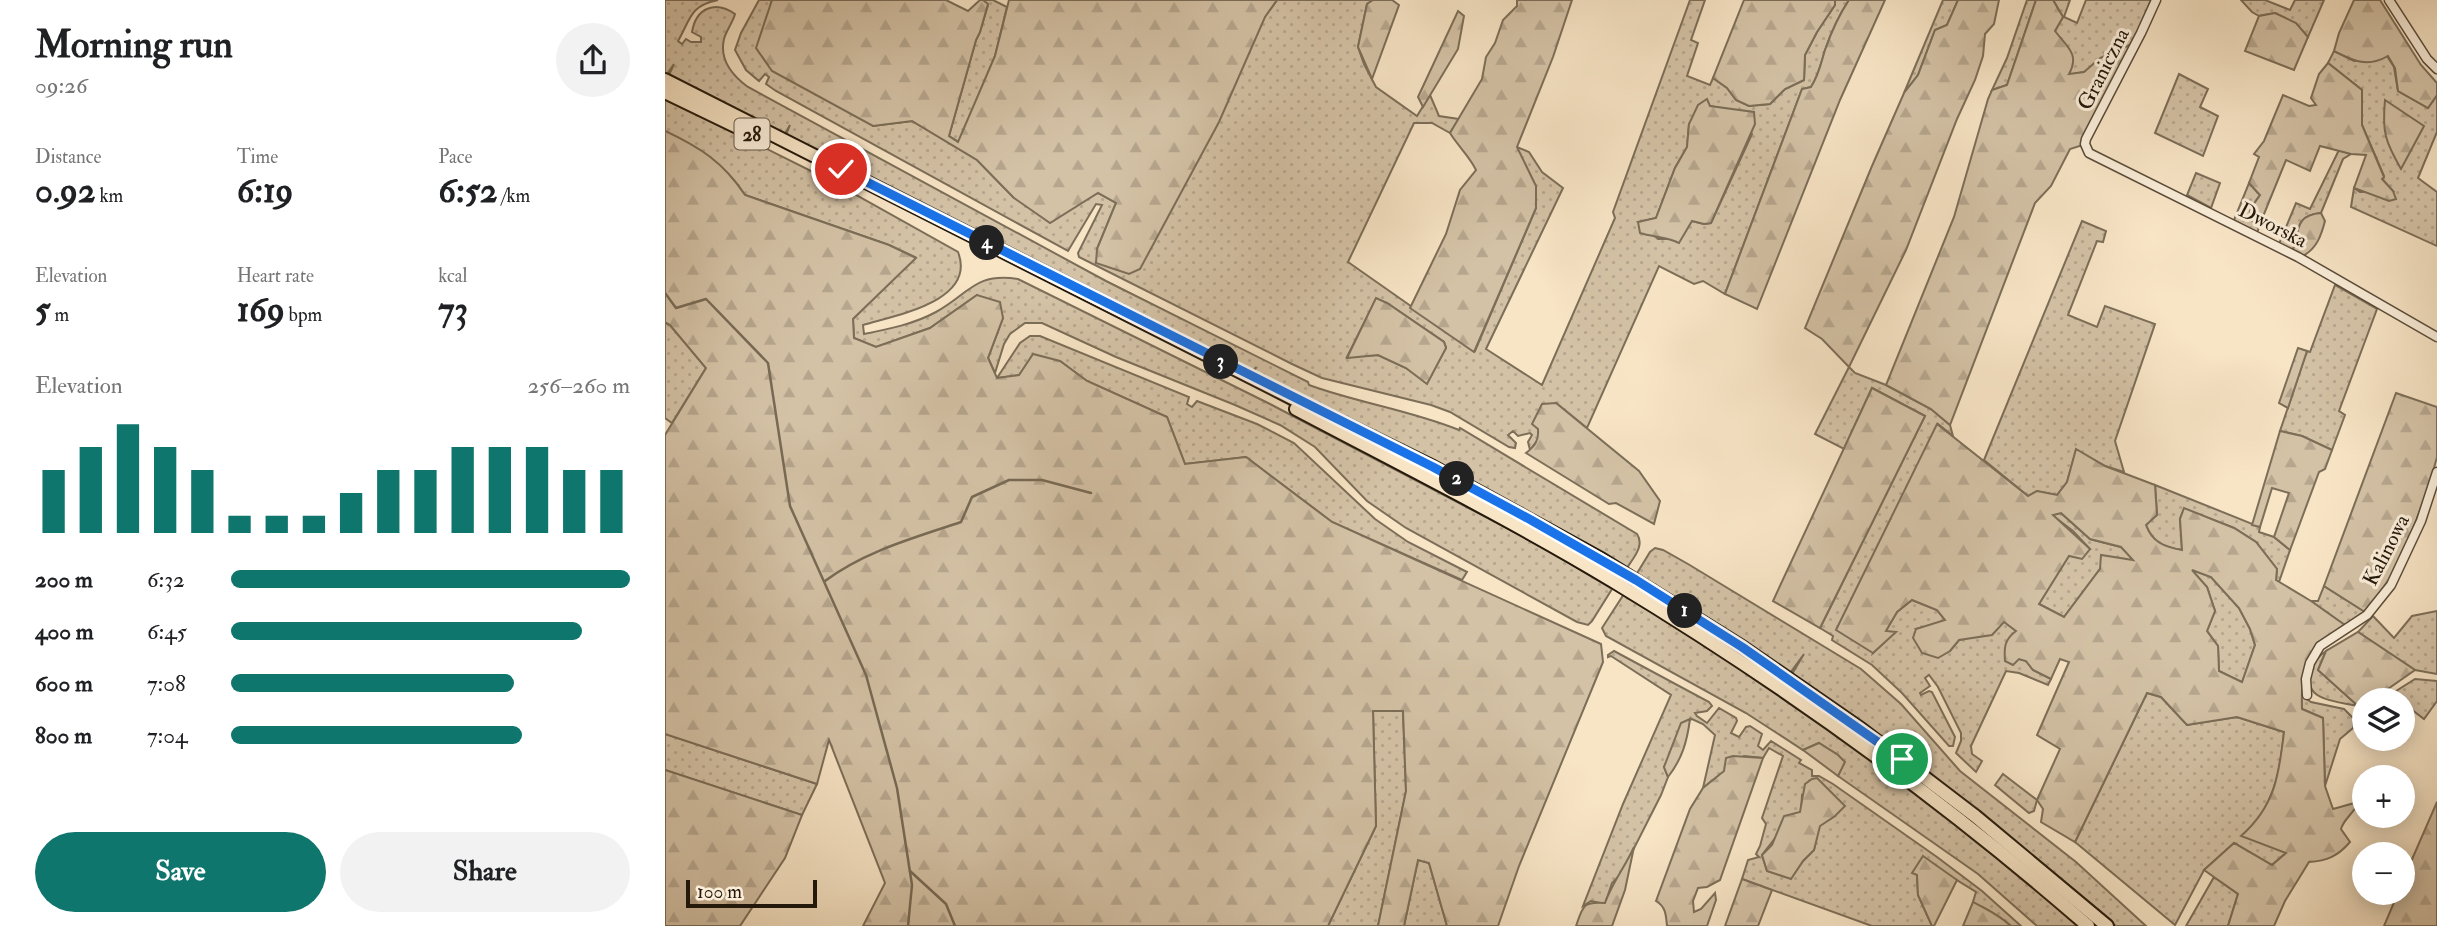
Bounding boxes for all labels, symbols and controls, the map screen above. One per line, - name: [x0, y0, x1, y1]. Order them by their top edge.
- text: Morning run: [35, 21, 233, 69]
- button: share: [556, 23, 630, 97]
- street label: Graniczna: [2071, 23, 2136, 115]
- text: 09:26: [35, 71, 88, 100]
- road number: 28: [735, 118, 769, 150]
- pin: [811, 139, 871, 199]
- text: Distance: [35, 145, 101, 169]
- text: Time: [237, 145, 278, 169]
- text: Pace: [438, 145, 472, 169]
- icon: check: [822, 150, 860, 188]
- text: 0.92: [35, 169, 95, 213]
- text: 6:19: [237, 169, 293, 213]
- text: 6:52: [438, 169, 498, 213]
- text: km: [95, 184, 123, 208]
- text: /km: [498, 184, 530, 208]
- street label: Dworska: [2234, 197, 2312, 254]
- pin: 4: [969, 226, 1005, 260]
- text: 4: [981, 230, 992, 254]
- text: Elevation: [35, 264, 107, 288]
- text: Heart rate: [237, 264, 314, 288]
- text: kcal: [438, 264, 467, 288]
- text: 5: [35, 288, 50, 332]
- text: 169: [237, 288, 285, 332]
- text: 73: [438, 288, 468, 332]
- text: m: [50, 303, 69, 327]
- text: bpm: [285, 303, 322, 327]
- pin: 3: [1203, 344, 1239, 380]
- text: 3: [1217, 349, 1224, 373]
- text: Elevation: [35, 371, 123, 400]
- text: 256–260 m: [527, 371, 630, 400]
- pin: 2: [1439, 462, 1475, 496]
- text: 2: [1452, 466, 1461, 490]
- street label: Kalinowa: [2357, 510, 2416, 590]
- text: 200 m: [35, 565, 93, 594]
- text: 6:32: [147, 565, 185, 594]
- pin: 1: [1667, 594, 1703, 628]
- text: 1: [1681, 598, 1688, 622]
- text: 400 m: [35, 617, 94, 646]
- text: 6:45: [147, 617, 187, 646]
- text: 600 m: [35, 669, 93, 698]
- text: 7:08: [147, 669, 186, 698]
- map controls: [2352, 688, 2415, 905]
- button: layers: [2352, 688, 2415, 751]
- text: 800 m: [35, 721, 92, 750]
- text: 7:04: [147, 721, 187, 750]
- pin: [1872, 729, 1932, 789]
- icon: arrive: [1883, 740, 1921, 778]
- button: +: [2352, 765, 2415, 828]
- button: Save: [35, 832, 326, 912]
- button: Share: [340, 832, 630, 912]
- button: −: [2352, 842, 2415, 905]
- scale bar: [686, 877, 817, 909]
- text: 100 m: [697, 880, 742, 904]

